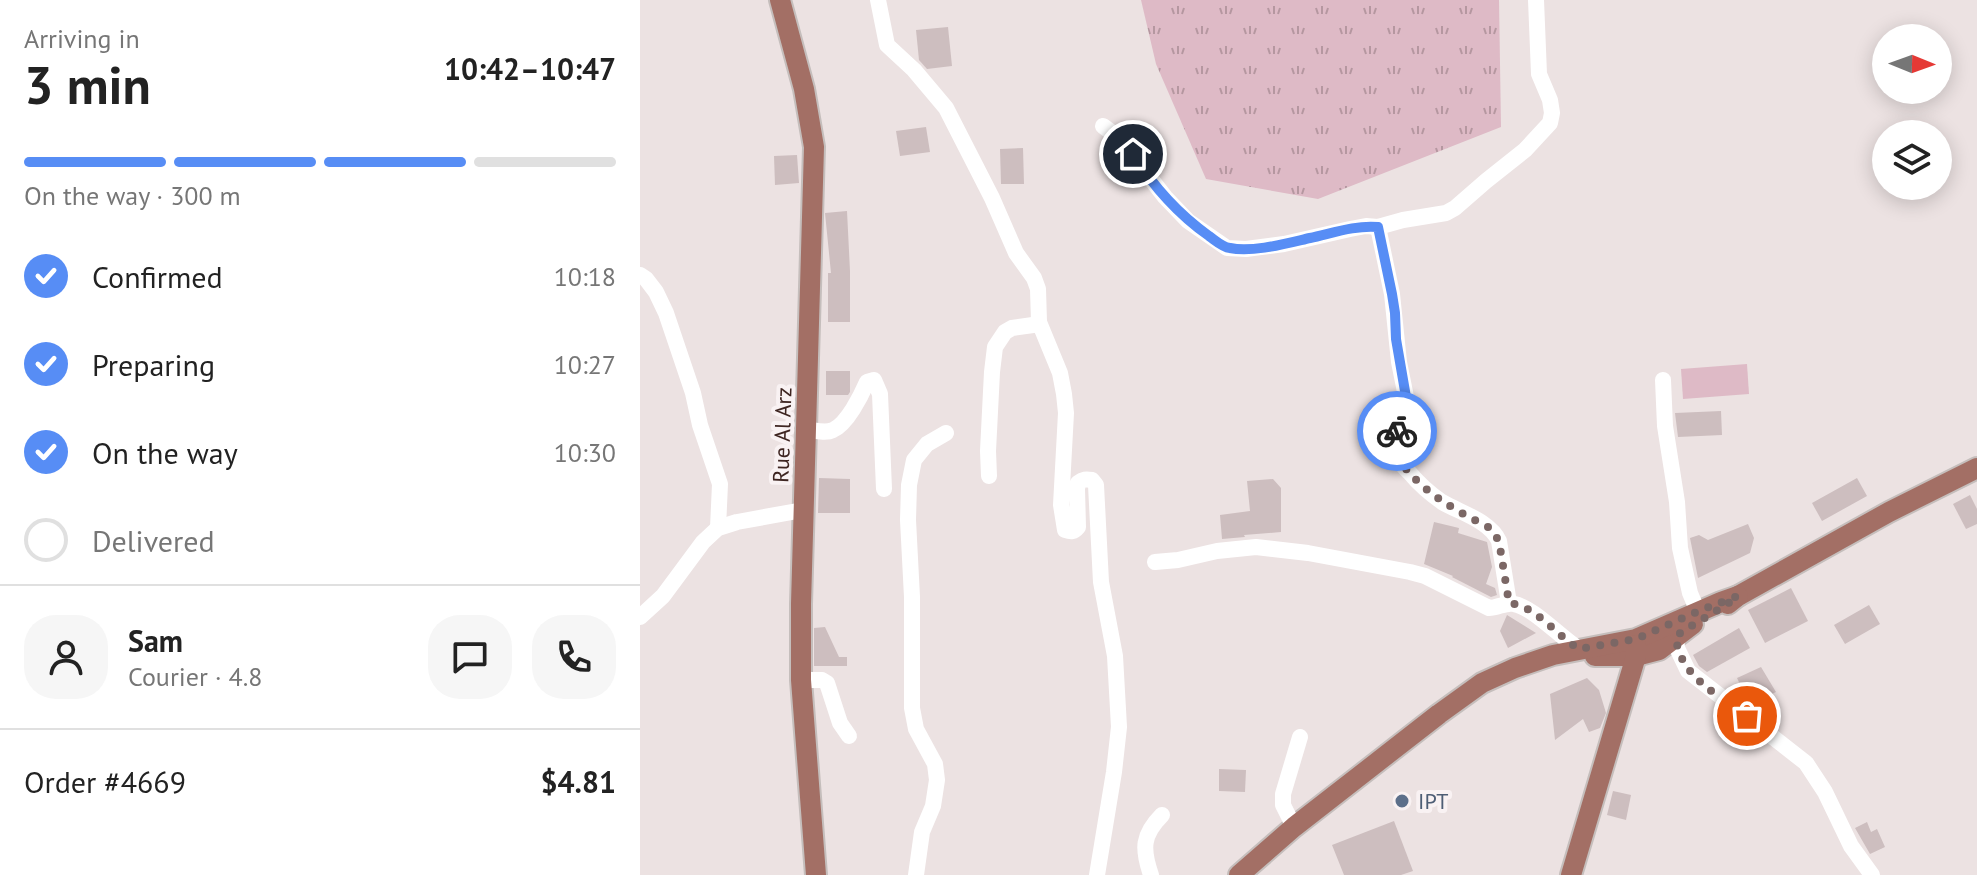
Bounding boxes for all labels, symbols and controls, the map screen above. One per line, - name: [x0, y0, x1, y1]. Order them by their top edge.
- text: Arriving in: [24, 22, 140, 55]
- north arrow: [1872, 24, 1952, 104]
- map controls: [1872, 24, 1952, 200]
- text: 10:42–10:47: [444, 49, 616, 88]
- text: 3 min: [24, 51, 151, 118]
- pin: [1099, 120, 1167, 188]
- button: layers: [1872, 120, 1952, 200]
- icon: home: [1111, 132, 1155, 176]
- text: On the way · 300 m: [24, 179, 241, 212]
- icon: check: [24, 254, 68, 298]
- text: Confirmed: [92, 257, 223, 296]
- text: 10:18: [554, 260, 616, 293]
- icon: check: [24, 342, 68, 386]
- text: Preparing: [92, 345, 215, 384]
- text: 10:27: [554, 348, 616, 381]
- street label: Rue Al Arz: [766, 387, 798, 483]
- courier: [1357, 391, 1437, 471]
- icon: bike: [1375, 409, 1419, 453]
- icon: check: [24, 430, 68, 474]
- text: On the way: [92, 433, 238, 472]
- text: 10:30: [554, 436, 616, 469]
- text: Delivered: [92, 521, 215, 560]
- button: person: [24, 615, 108, 699]
- button: chat: [428, 615, 512, 699]
- button: phone: [532, 615, 616, 699]
- text: Sam: [128, 621, 183, 660]
- text: Courier · 4.8: [128, 660, 262, 693]
- pin: [1713, 682, 1781, 750]
- icon: bag: [1725, 694, 1769, 738]
- text: Order #4669: [24, 762, 186, 801]
- text: $4.81: [541, 762, 616, 801]
- place label: IPT: [1418, 787, 1449, 815]
- marker: IPT: [1393, 792, 1411, 810]

